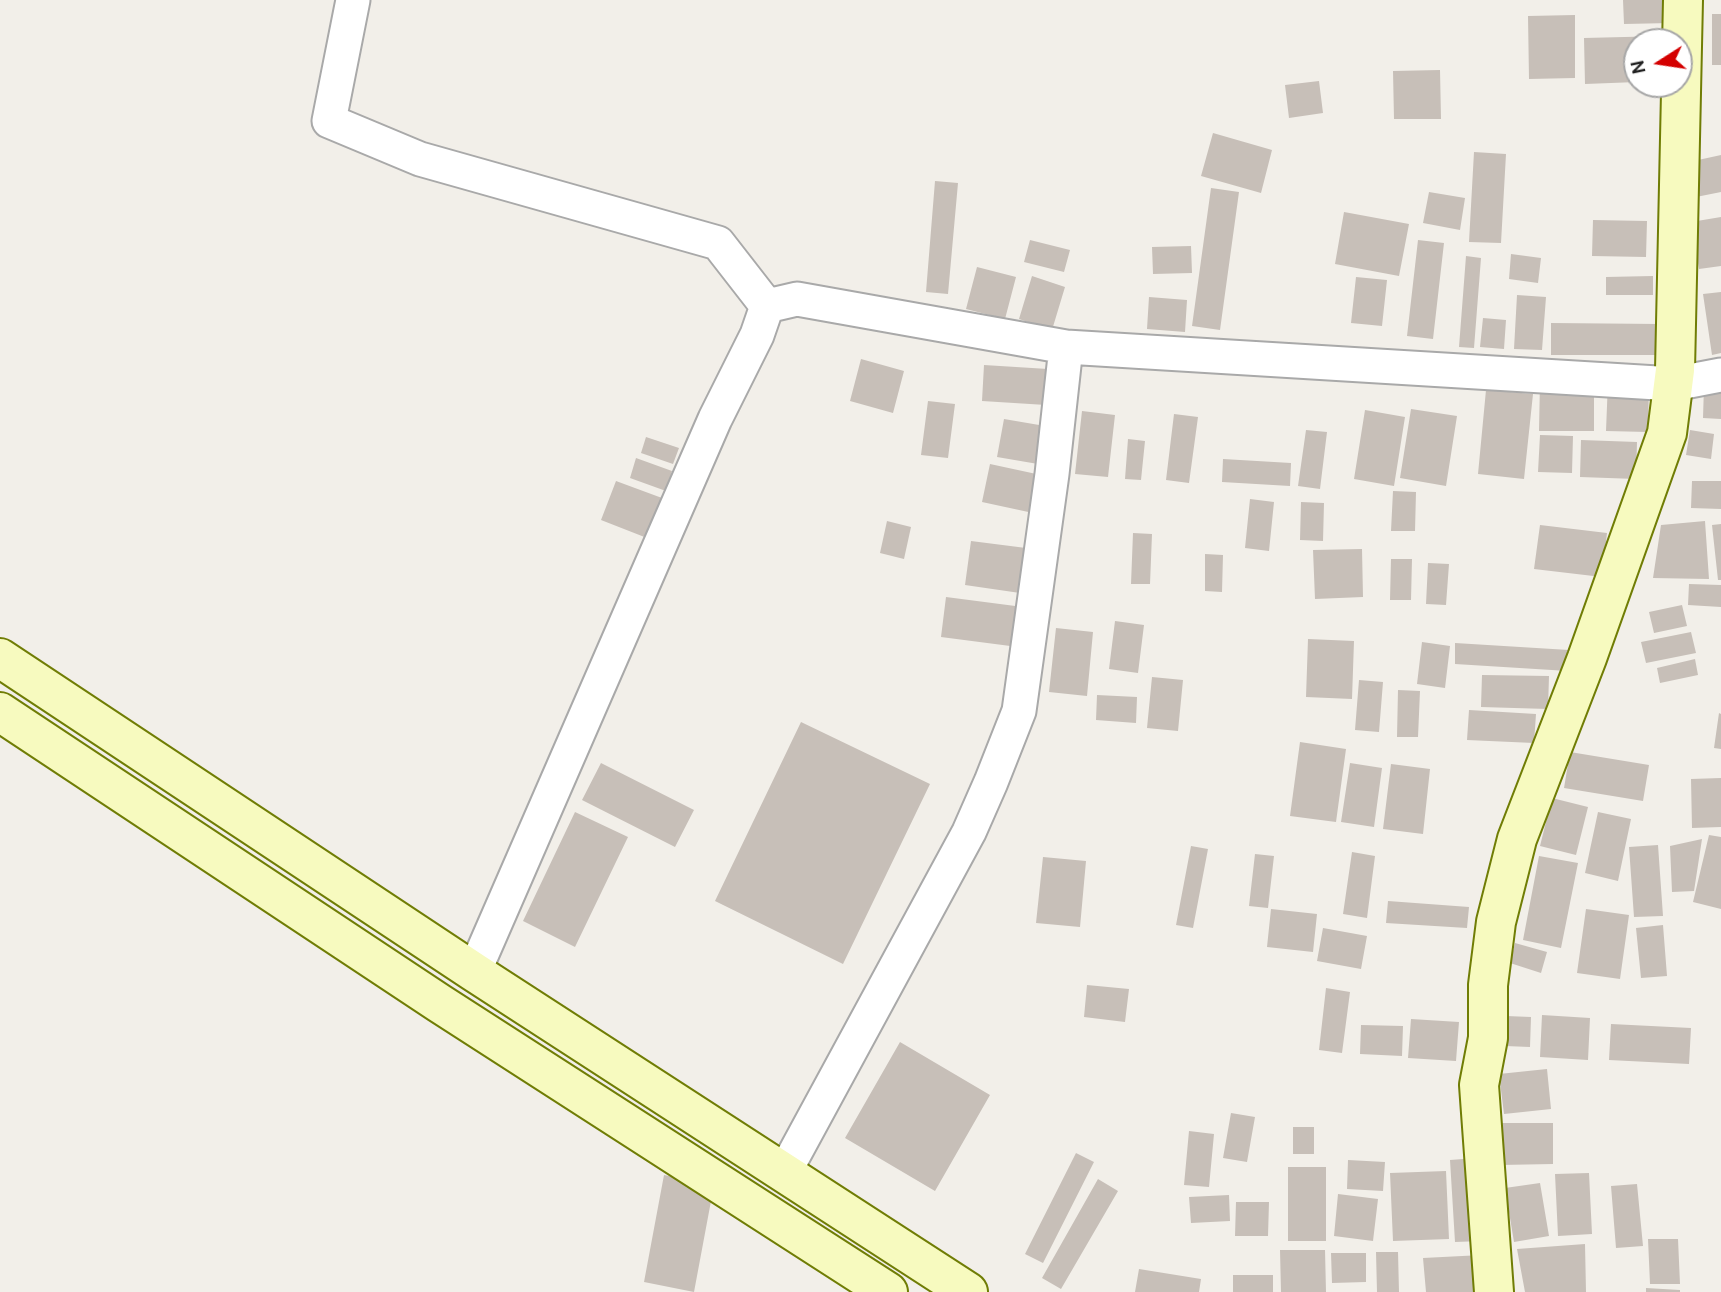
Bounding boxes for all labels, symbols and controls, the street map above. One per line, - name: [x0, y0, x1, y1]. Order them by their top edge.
- north arrow: [1623, 28, 1693, 98]
- text: N: [1626, 58, 1653, 76]

